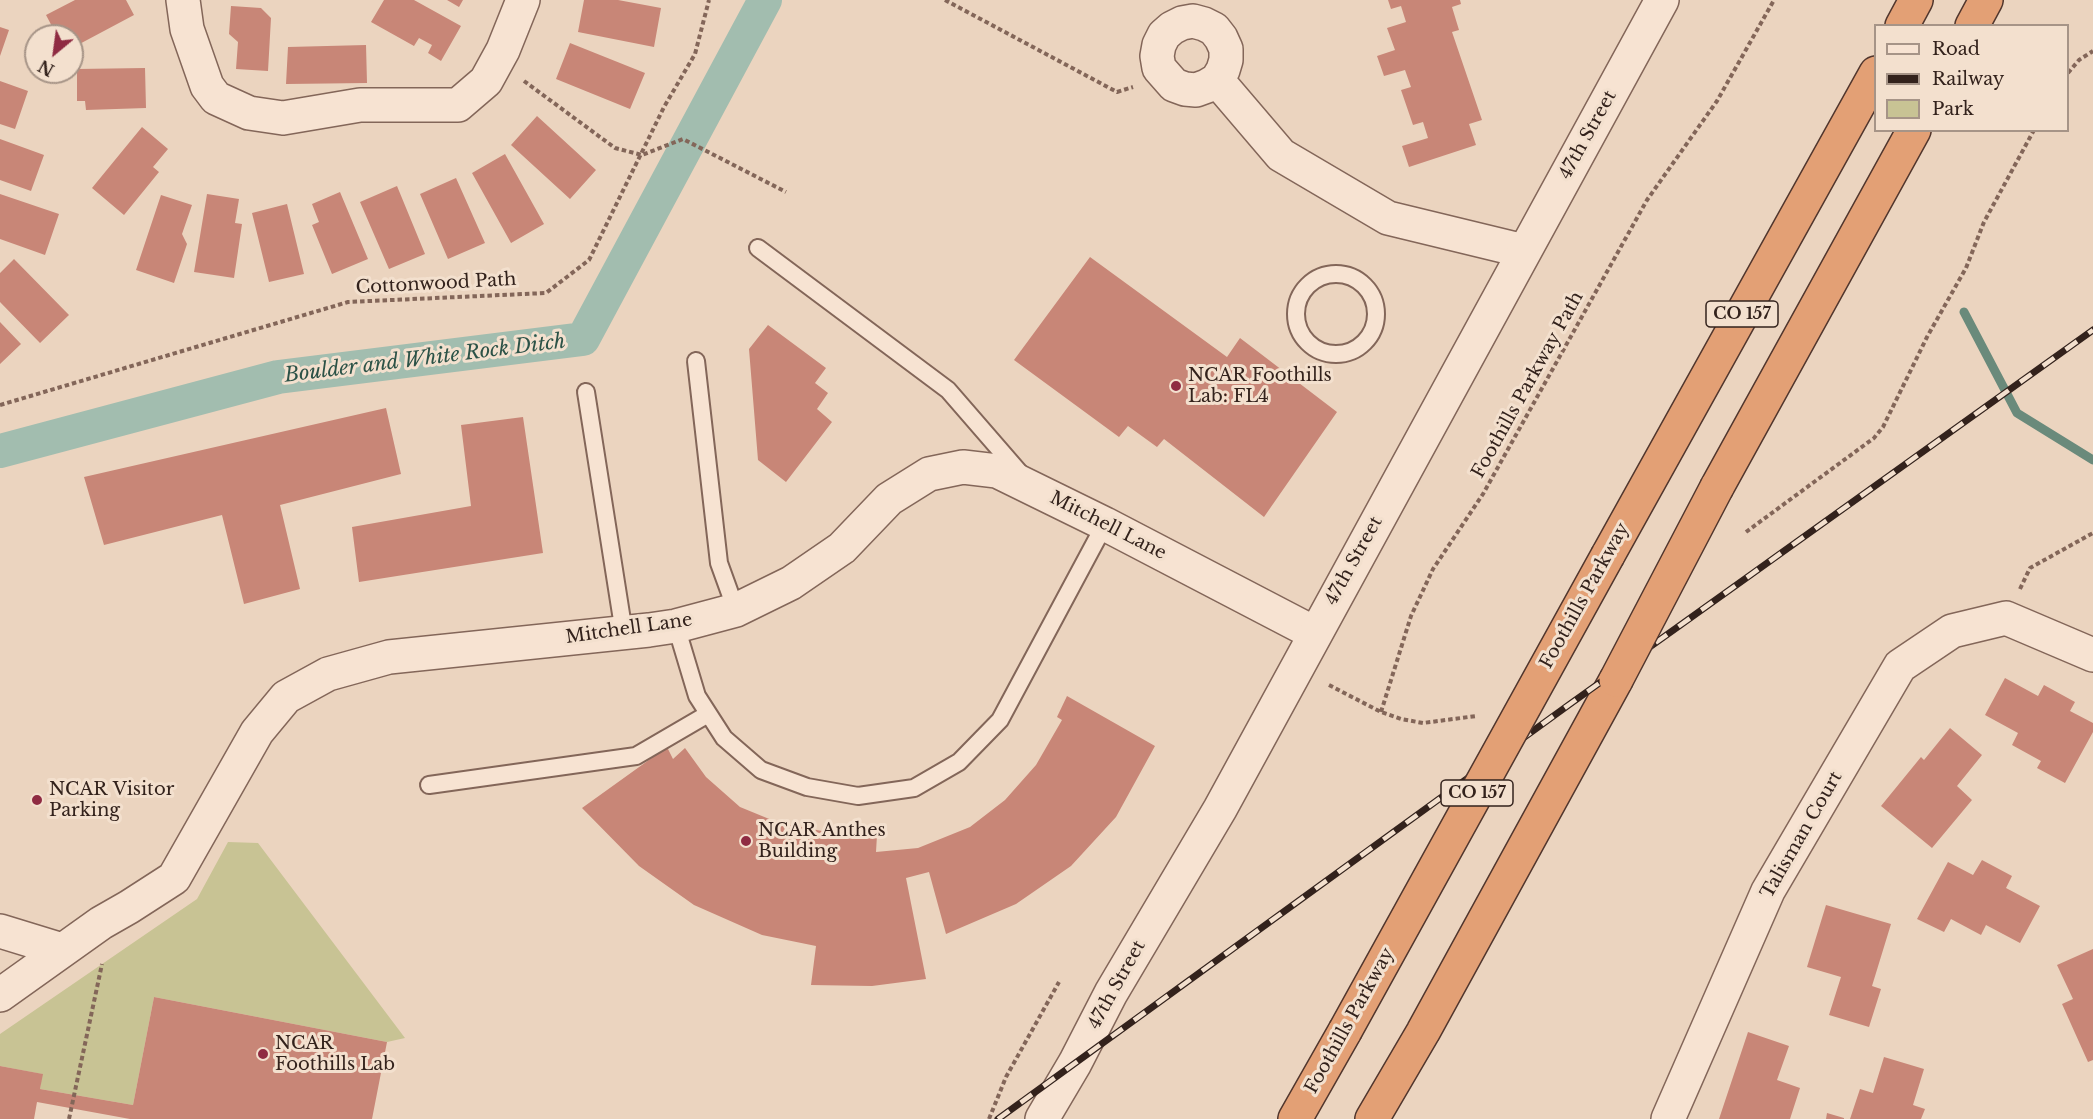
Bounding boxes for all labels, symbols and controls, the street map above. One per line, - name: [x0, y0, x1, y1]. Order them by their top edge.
- north arrow: [24, 24, 84, 84]
- legend: [1874, 24, 2069, 132]
- text: Road: [1932, 38, 1980, 60]
- text: N: [35, 56, 58, 80]
- text: Railway: [1932, 68, 2004, 90]
- street label: 47th Street: [1555, 87, 1621, 183]
- text: Park: [1932, 98, 1974, 120]
- street label: Cottonwood Path: [355, 269, 517, 299]
- street label: Foothills Parkway Path: [1468, 288, 1588, 482]
- road number: CO 157: [1706, 301, 1778, 327]
- water label: Boulder and White Rock Ditch: [283, 330, 567, 388]
- place label: NCAR Foothills Lab: FL4: [1188, 365, 1332, 407]
- marker: NCAR Foothills Lab: FL4: [1169, 379, 1183, 393]
- street label: Mitchell Lane: [1046, 487, 1170, 565]
- street label: 47th Street: [1321, 513, 1387, 609]
- street label: Foothills Parkway: [1536, 519, 1634, 673]
- street label: Mitchell Lane: [564, 609, 694, 649]
- street label: Talisman Court: [1757, 768, 1847, 902]
- place label: NCAR Visitor Parking: [49, 779, 174, 822]
- road number: CO 157: [1441, 780, 1513, 806]
- marker: NCAR Visitor Parking: [30, 793, 44, 807]
- place label: NCAR Anthes Building: [758, 820, 886, 862]
- marker: NCAR Anthes Building: [739, 834, 753, 848]
- street label: 47th Street: [1084, 937, 1150, 1033]
- street label: Foothills Parkway: [1301, 944, 1399, 1098]
- place label: NCAR Foothills Lab: [275, 1033, 395, 1076]
- marker: NCAR Foothills Lab: [256, 1047, 270, 1061]

